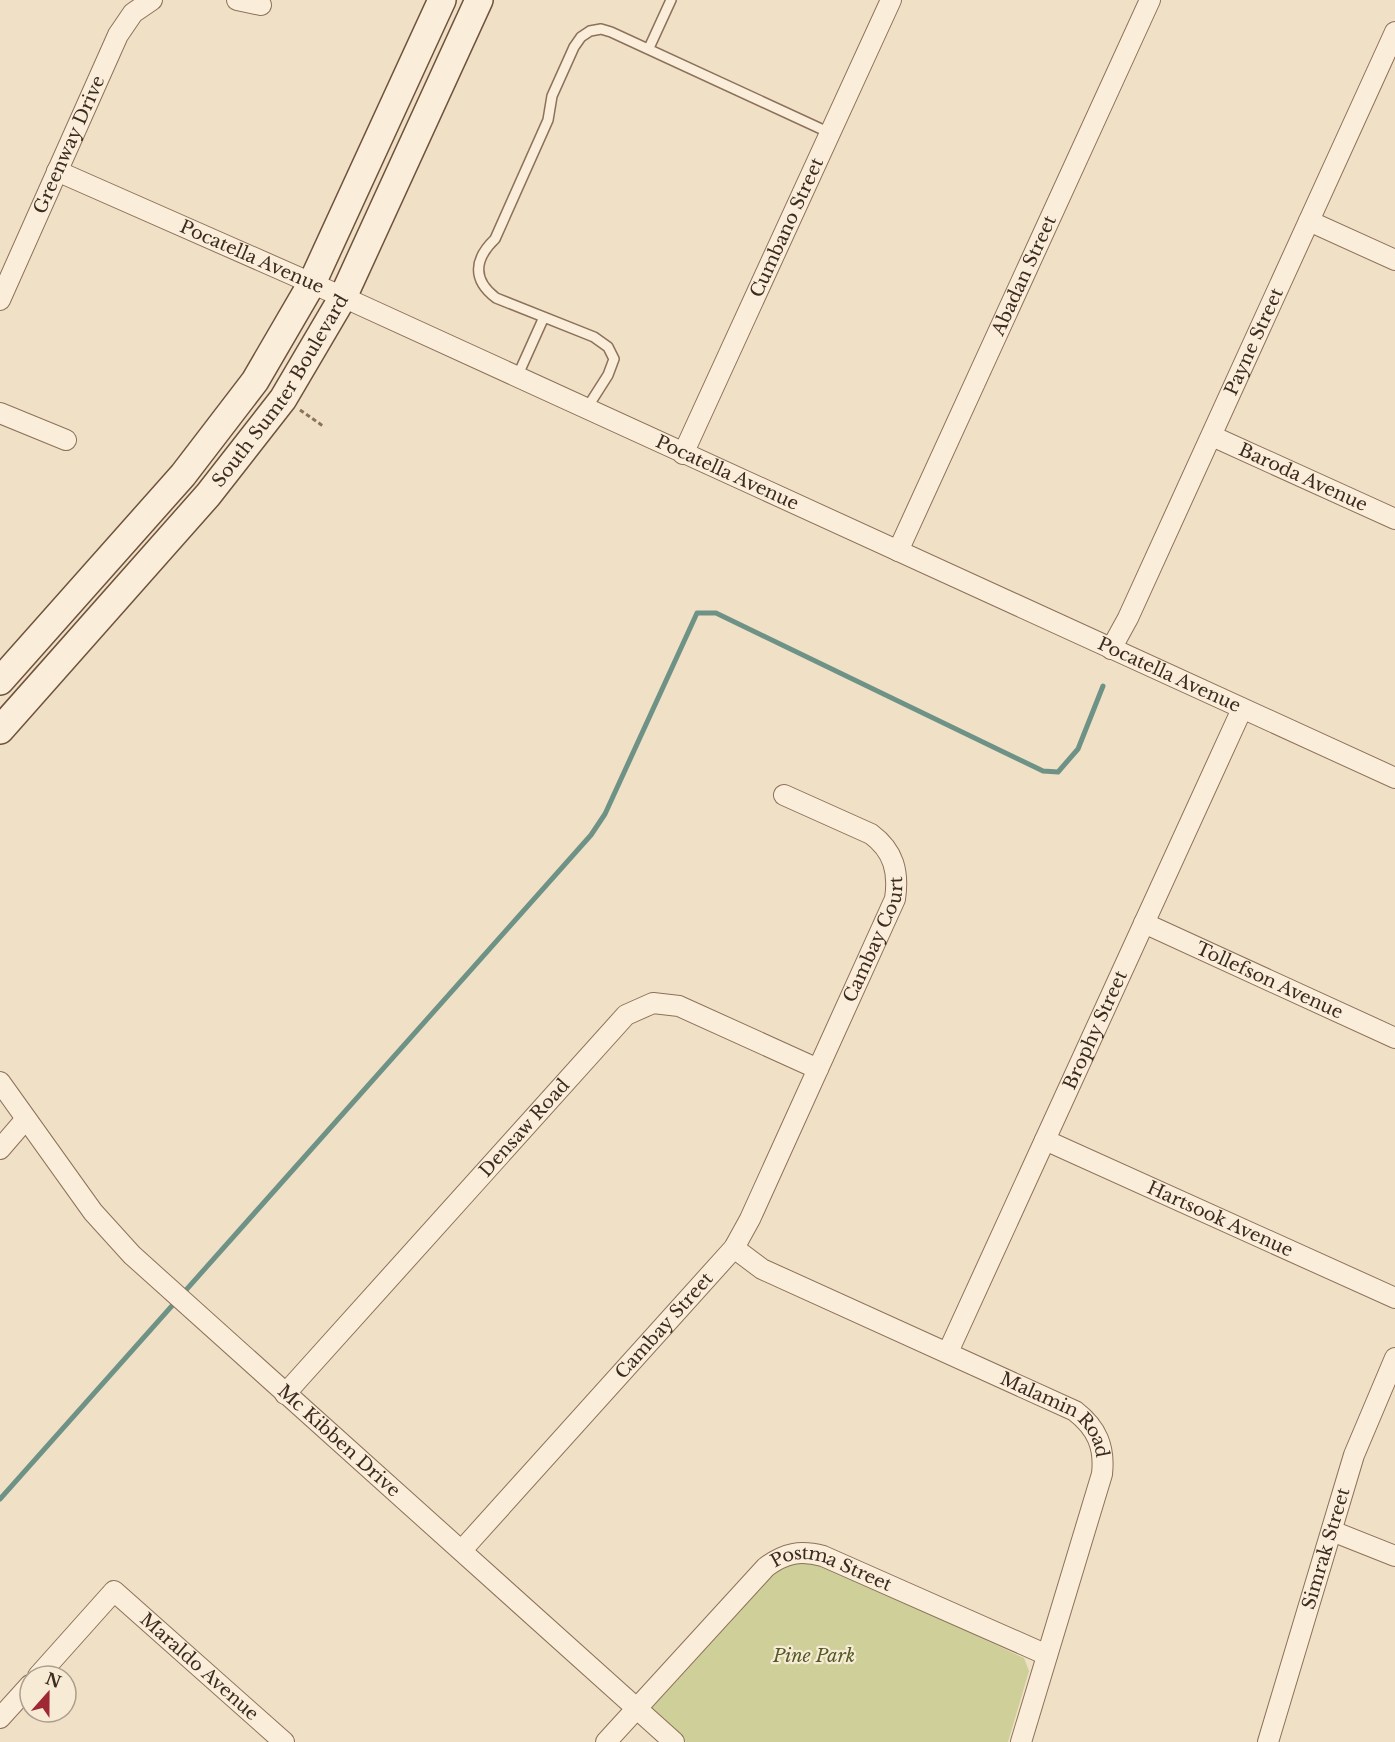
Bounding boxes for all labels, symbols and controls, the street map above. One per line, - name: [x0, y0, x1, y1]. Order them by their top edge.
- street label: Greenway Drive: [29, 72, 110, 217]
- street label: Cumbano Street: [745, 154, 828, 301]
- street label: Abadan Street: [987, 212, 1061, 340]
- street label: Pocatella Avenue: [177, 216, 327, 298]
- street label: Payne Street: [1220, 284, 1288, 399]
- street label: South Sumter Boulevard: [207, 290, 353, 491]
- street label: Pocatella Avenue: [652, 430, 802, 515]
- street label: Baroda Avenue: [1235, 439, 1371, 516]
- street label: Pocatella Avenue: [1094, 633, 1244, 717]
- street label: Cambay Court: [839, 876, 907, 1006]
- street label: Tollefson Avenue: [1193, 937, 1346, 1024]
- street label: Brophy Street: [1058, 967, 1132, 1093]
- street label: Densaw Road: [475, 1074, 574, 1181]
- street label: Hartsook Avenue: [1144, 1177, 1296, 1261]
- street label: Cambay Street: [611, 1268, 718, 1383]
- street label: Malamin Road: [997, 1368, 1113, 1459]
- street label: Mc Kibben Drive: [273, 1380, 405, 1502]
- street label: Simrak Street: [1297, 1485, 1355, 1612]
- street label: Postma Street: [767, 1542, 895, 1596]
- street label: Maraldo Avenue: [135, 1608, 263, 1725]
- park label: Pine Park: [772, 1645, 855, 1667]
- north arrow: [18, 1664, 78, 1724]
- text: N: [43, 1668, 64, 1692]

